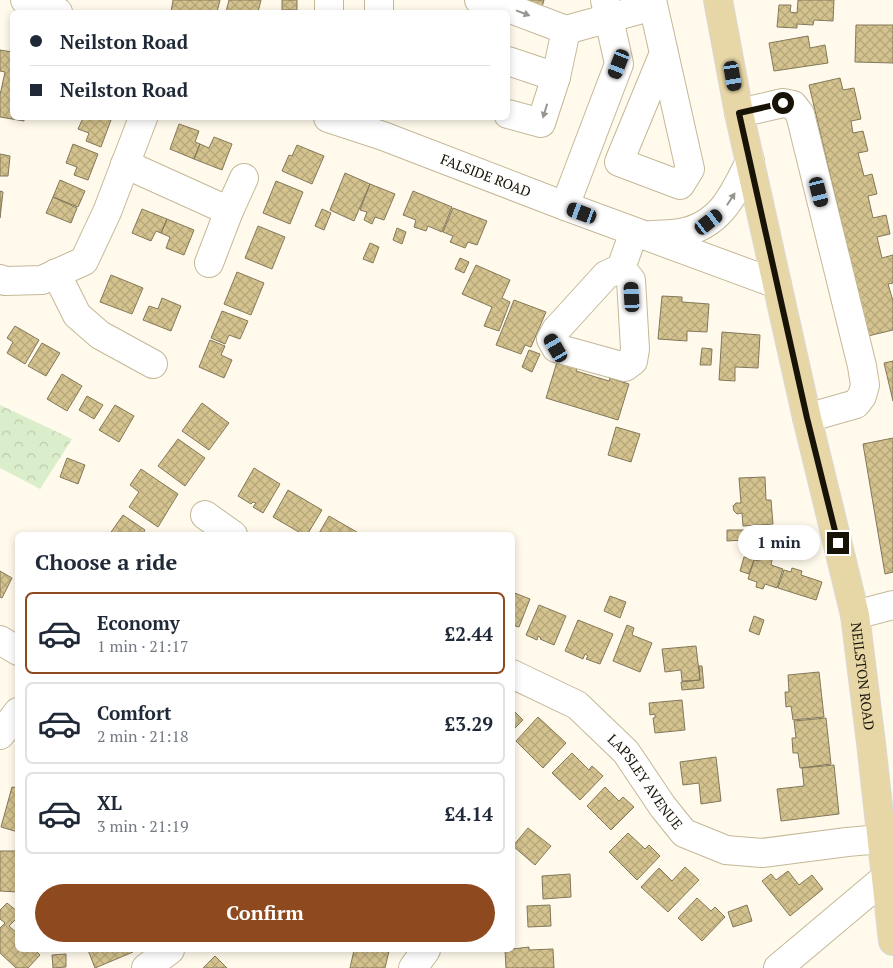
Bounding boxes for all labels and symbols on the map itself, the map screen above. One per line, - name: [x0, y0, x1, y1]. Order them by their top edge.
- one-way arrow: [515, 10, 530, 18]
- car: [606, 47, 631, 81]
- car: [723, 60, 742, 92]
- route start: [772, 92, 794, 114]
- one-way arrow: [541, 103, 549, 118]
- street label: FALSIDE ROAD: [438, 149, 534, 201]
- car: [808, 176, 829, 208]
- one-way arrow: [726, 192, 736, 205]
- car: [565, 201, 598, 225]
- car: [692, 207, 725, 237]
- car: [623, 282, 640, 312]
- car: [542, 331, 569, 365]
- callout: 1 min: [738, 526, 820, 560]
- route end: [827, 532, 849, 554]
- street label: NEILSTON ROAD: [847, 621, 879, 731]
- street label: LAPSLEY AVENUE: [604, 729, 687, 833]

